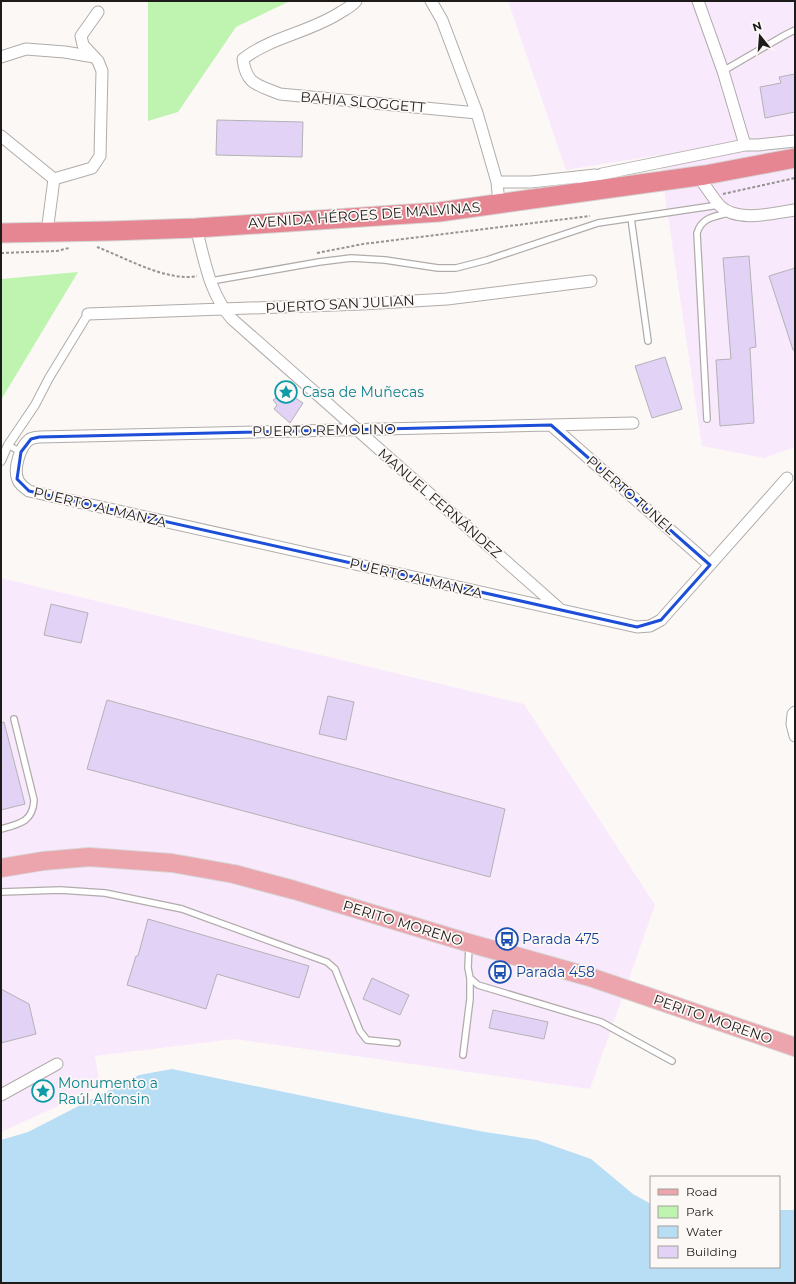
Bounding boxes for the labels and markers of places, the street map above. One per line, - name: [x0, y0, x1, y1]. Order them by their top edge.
- place icon: Casa de Muñecas: [273, 379, 299, 405]
- place label: Casa de Muñecas: [302, 383, 424, 401]
- bus stop icon: Parada 475: [494, 926, 520, 952]
- place label: Parada 475: [522, 930, 599, 948]
- bus stop icon: Parada 458: [487, 959, 513, 985]
- place label: Parada 458: [516, 963, 595, 981]
- place label: Monumento a Raúl Alfonsin: [58, 1074, 158, 1108]
- place icon: Monumento a Raúl Alfonsin: [30, 1078, 56, 1104]

